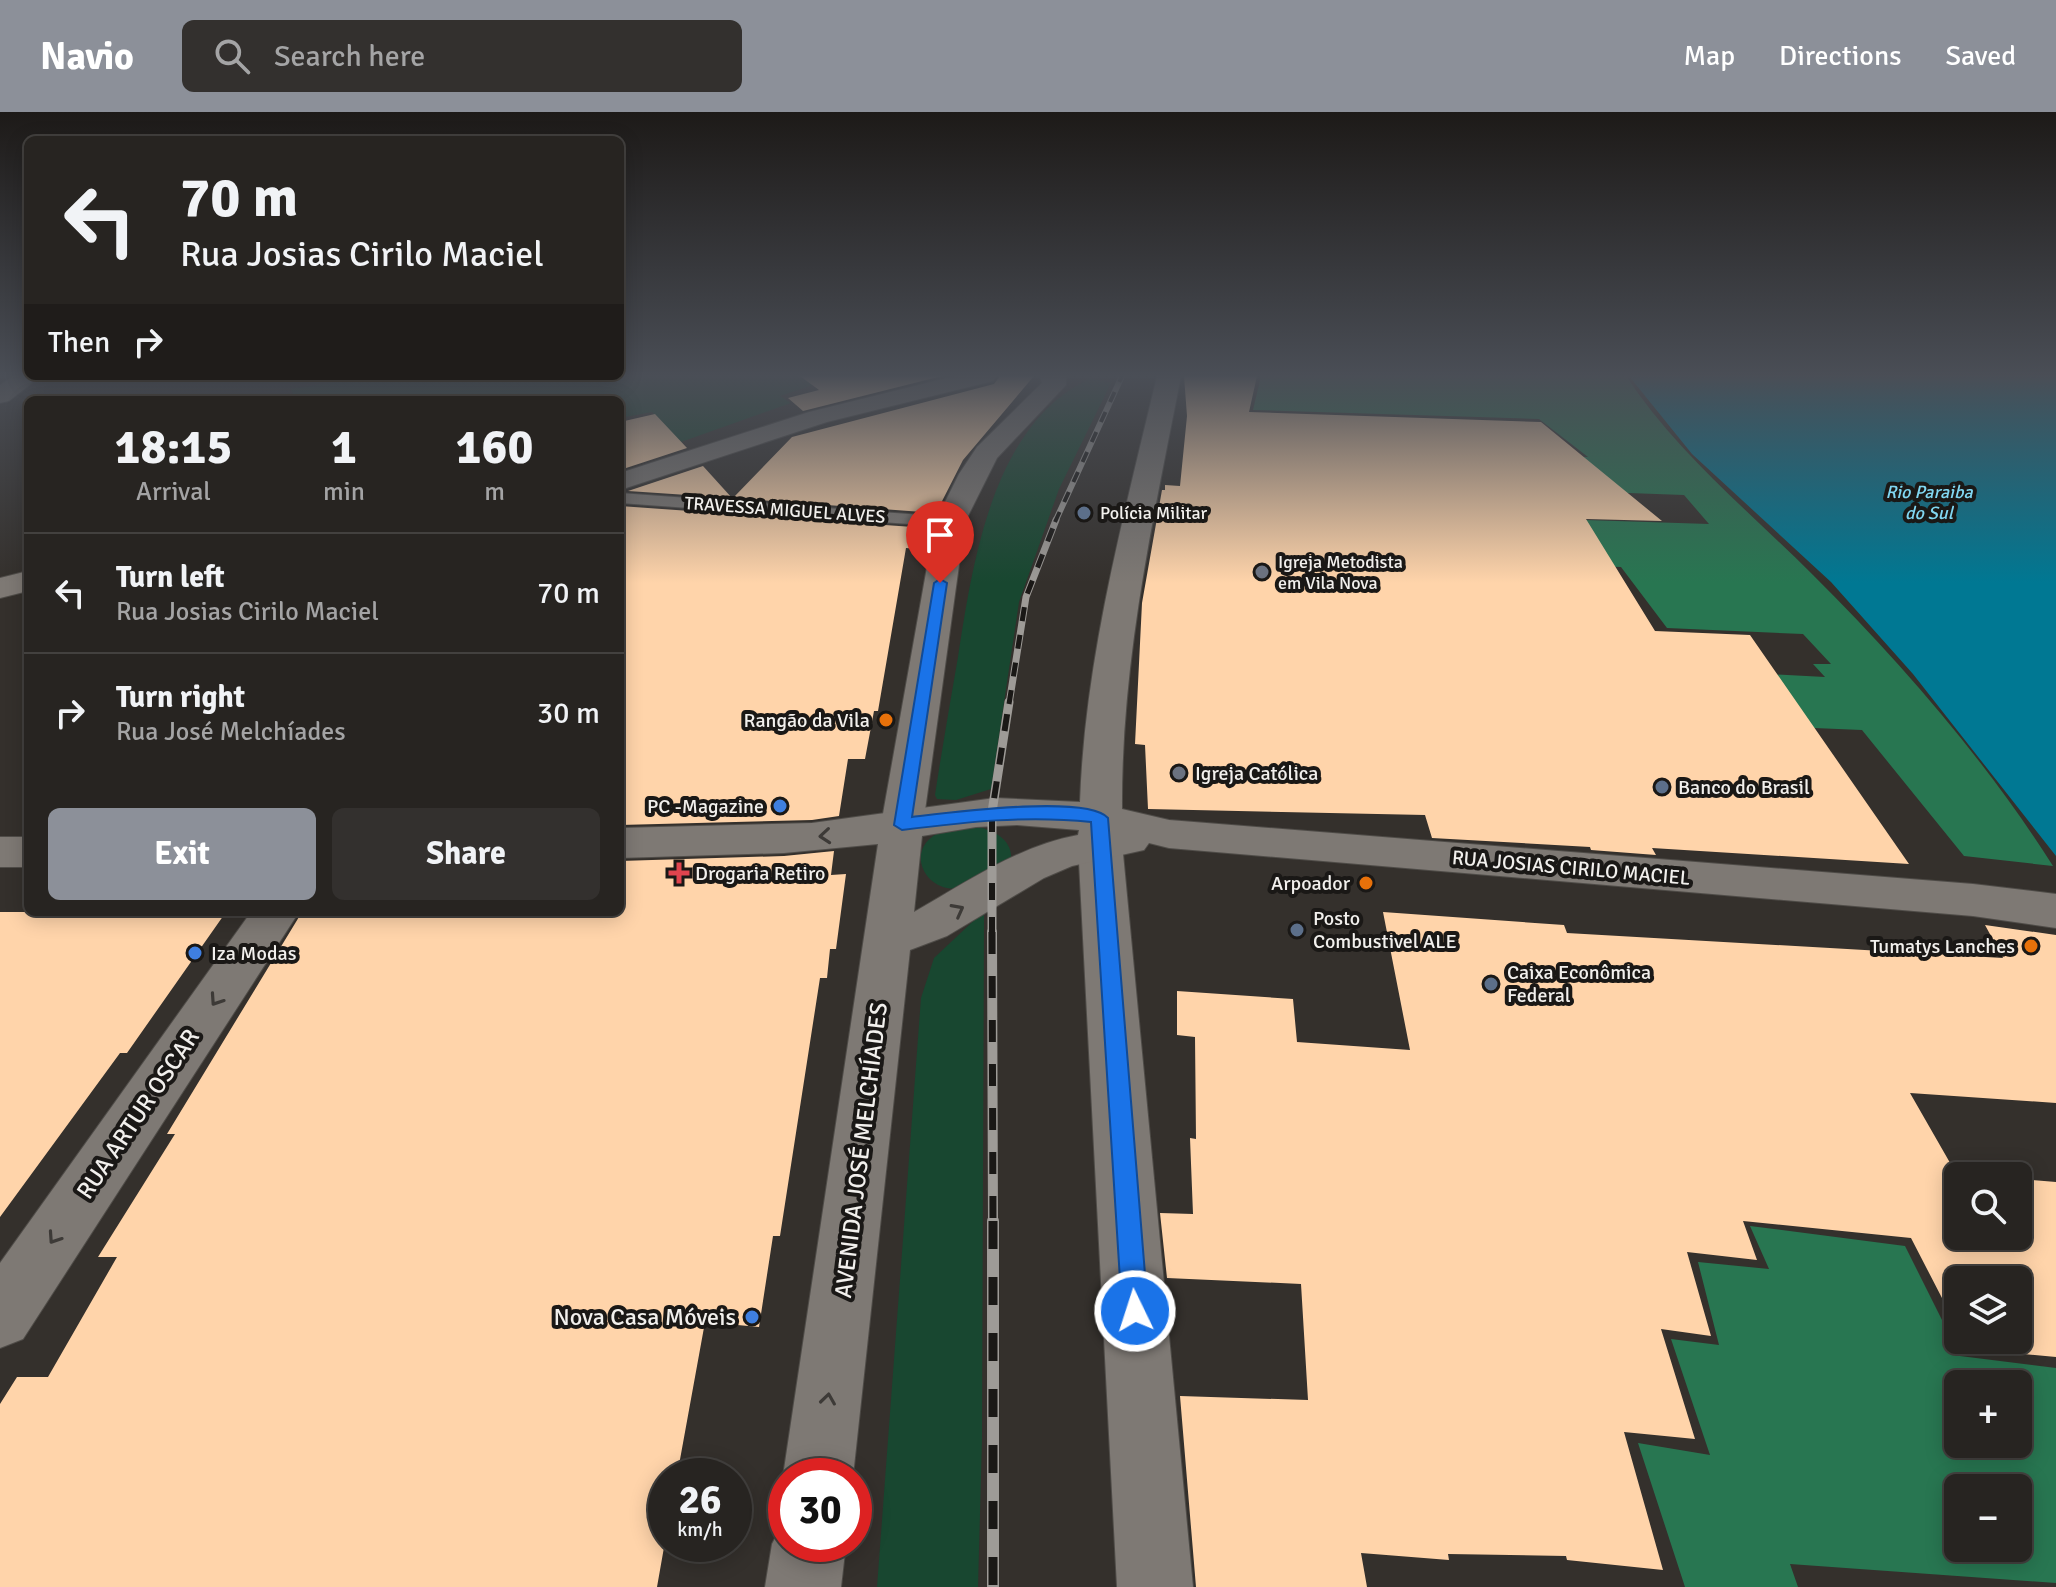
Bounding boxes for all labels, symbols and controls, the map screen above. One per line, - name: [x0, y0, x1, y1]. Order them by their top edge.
- search box: [182, 20, 742, 92]
- text: Navio: [40, 33, 134, 80]
- icon: search: [210, 34, 254, 78]
- text: Search here: [274, 38, 425, 75]
- text: Map: [1683, 39, 1735, 73]
- text: Directions: [1779, 39, 1901, 73]
- text: Saved: [1945, 39, 2016, 73]
- text: 70 m: [180, 163, 298, 232]
- icon: left: [48, 168, 152, 272]
- text: Rua Josias Cirilo Maciel: [180, 232, 544, 277]
- icon: right: [126, 320, 170, 364]
- text: Then: [48, 324, 110, 361]
- text: 18:15: [115, 418, 232, 477]
- text: 1: [331, 418, 357, 477]
- text: 160: [456, 418, 533, 477]
- text: Arrival: [136, 476, 211, 508]
- text: min: [323, 476, 365, 508]
- text: m: [484, 476, 505, 508]
- water label: Rio Paraiba do Sul: [1885, 481, 1973, 524]
- street label: TRAVESSA MIGUEL ALVES: [684, 492, 886, 528]
- pin: [906, 501, 974, 583]
- place label: Polícia Militar: [1100, 502, 1208, 524]
- marker: Polícia Militar: [1075, 504, 1093, 522]
- icon: arrive: [918, 513, 962, 557]
- place label: Igreja Metodista em Vila Nova: [1278, 551, 1403, 594]
- text: Turn left: [116, 559, 225, 596]
- marker: Igreja Metodista em Vila Nova: [1253, 563, 1271, 581]
- icon: left: [48, 571, 92, 615]
- text: 70 m: [537, 575, 600, 612]
- text: Rua Josias Cirilo Maciel: [116, 596, 379, 628]
- text: Turn right: [116, 679, 245, 716]
- icon: right: [48, 691, 92, 735]
- text: 30 m: [537, 695, 600, 732]
- place label: Rangão da Vila: [744, 708, 870, 733]
- marker: Rangão da Vila: [877, 711, 895, 729]
- text: Rua José Melchíades: [116, 716, 346, 748]
- place label: Igreja Católica: [1195, 761, 1318, 786]
- marker: Igreja Católica: [1170, 764, 1188, 782]
- place label: Banco do Brasil: [1678, 775, 1810, 800]
- marker: Banco do Brasil: [1653, 778, 1671, 796]
- place label: PC -Magazine: [647, 794, 764, 819]
- marker: PC -Magazine: [771, 797, 789, 815]
- button: Exit: [48, 808, 316, 900]
- button: Share: [332, 808, 600, 900]
- one-way arrow: [818, 827, 831, 844]
- street label: RUA JOSIAS CIRILO MACIEL: [1451, 845, 1691, 891]
- place label: Drogaria Retiro: [695, 861, 825, 886]
- marker: Drogaria Retiro: [670, 864, 688, 882]
- place label: Arpoador: [1271, 871, 1351, 896]
- marker: Arpoador: [1357, 874, 1375, 892]
- one-way arrow: [950, 904, 964, 919]
- place label: Posto Combustivel ALE: [1313, 906, 1457, 954]
- marker: Posto Combustivel ALE: [1288, 921, 1306, 939]
- place label: Tumatys Lanches: [1870, 934, 2015, 959]
- marker: Tumatys Lanches: [2022, 937, 2040, 955]
- place label: Iza Modas: [211, 941, 297, 966]
- marker: Iza Modas: [186, 944, 204, 962]
- place label: Caixa Econômica Federal: [1507, 960, 1651, 1008]
- marker: Caixa Econômica Federal: [1482, 975, 1500, 993]
- one-way arrow: [211, 991, 226, 1005]
- street label: AVENIDA JOSÉ MELCHÍADES: [828, 1000, 894, 1300]
- street label: RUA ARTUR OSCAR: [70, 1023, 206, 1205]
- map controls: [1944, 1162, 2032, 1562]
- button: search: [1944, 1162, 2032, 1250]
- one-way arrow: [49, 1229, 64, 1243]
- button: layers: [1944, 1266, 2032, 1354]
- position arrow: [1093, 1269, 1177, 1353]
- place label: Nova Casa Móveis: [553, 1302, 736, 1332]
- marker: Nova Casa Móveis: [743, 1308, 761, 1326]
- button: +: [1944, 1370, 2032, 1458]
- one-way arrow: [819, 1392, 836, 1406]
- speed limit sign: 30: [768, 1458, 872, 1562]
- button: −: [1944, 1474, 2032, 1562]
- text: 26: [678, 1475, 722, 1525]
- text: km/h: [677, 1517, 723, 1542]

